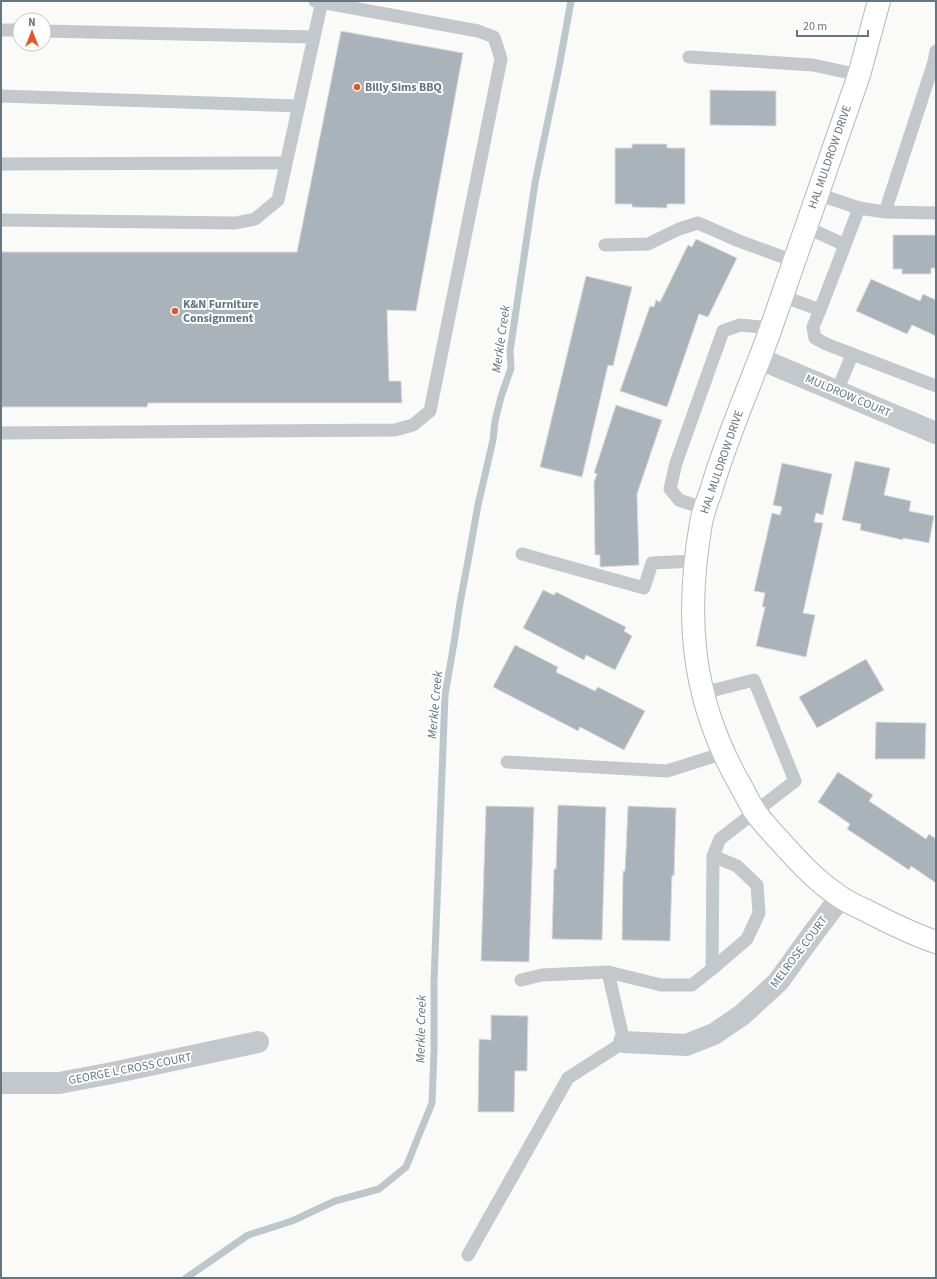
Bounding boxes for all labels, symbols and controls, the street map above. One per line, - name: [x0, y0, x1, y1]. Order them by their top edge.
- north arrow: [12, 12, 52, 52]
- scale bar: [797, 12, 868, 38]
- text: N: [28, 15, 36, 30]
- text: 20 m: [803, 18, 827, 35]
- place label: Billy Sims BBQ: [365, 79, 443, 96]
- marker: Billy Sims BBQ: [352, 82, 362, 92]
- street label: HAL MULDROW DRIVE: [804, 103, 856, 211]
- place label: K&N Furniture Consignment: [183, 296, 259, 327]
- water label: Merkle Creek: [487, 303, 515, 374]
- marker: K&N Furniture Consignment: [170, 306, 180, 316]
- street label: MULDROW COURT: [803, 370, 894, 422]
- street label: HAL MULDROW DRIVE: [696, 408, 748, 516]
- water label: Merkle Creek: [423, 669, 447, 740]
- street label: MELROSE COURT: [766, 912, 832, 992]
- water label: Merkle Creek: [411, 994, 431, 1063]
- street label: GEORGE L CROSS COURT: [67, 1049, 193, 1089]

